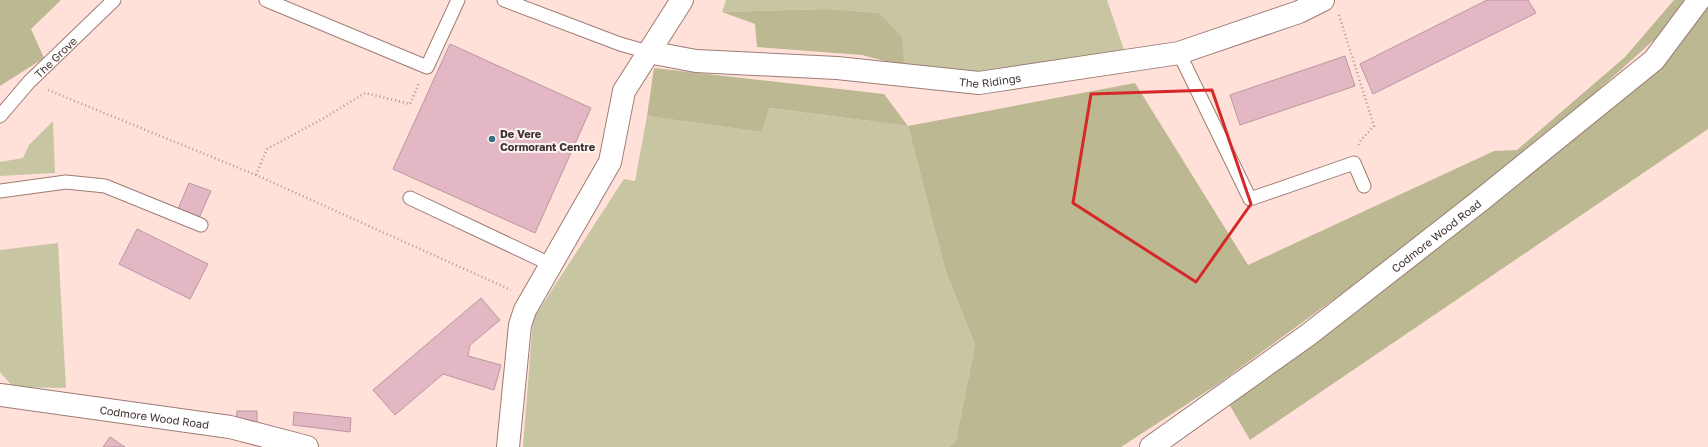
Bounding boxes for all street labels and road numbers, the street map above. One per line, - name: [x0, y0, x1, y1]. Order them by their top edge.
- street label: The Grove: [31, 34, 79, 80]
- street label: The Ridings: [958, 70, 1022, 89]
- street label: Codmore Wood Road: [1388, 196, 1483, 274]
- street label: Codmore Wood Road: [99, 402, 210, 431]

